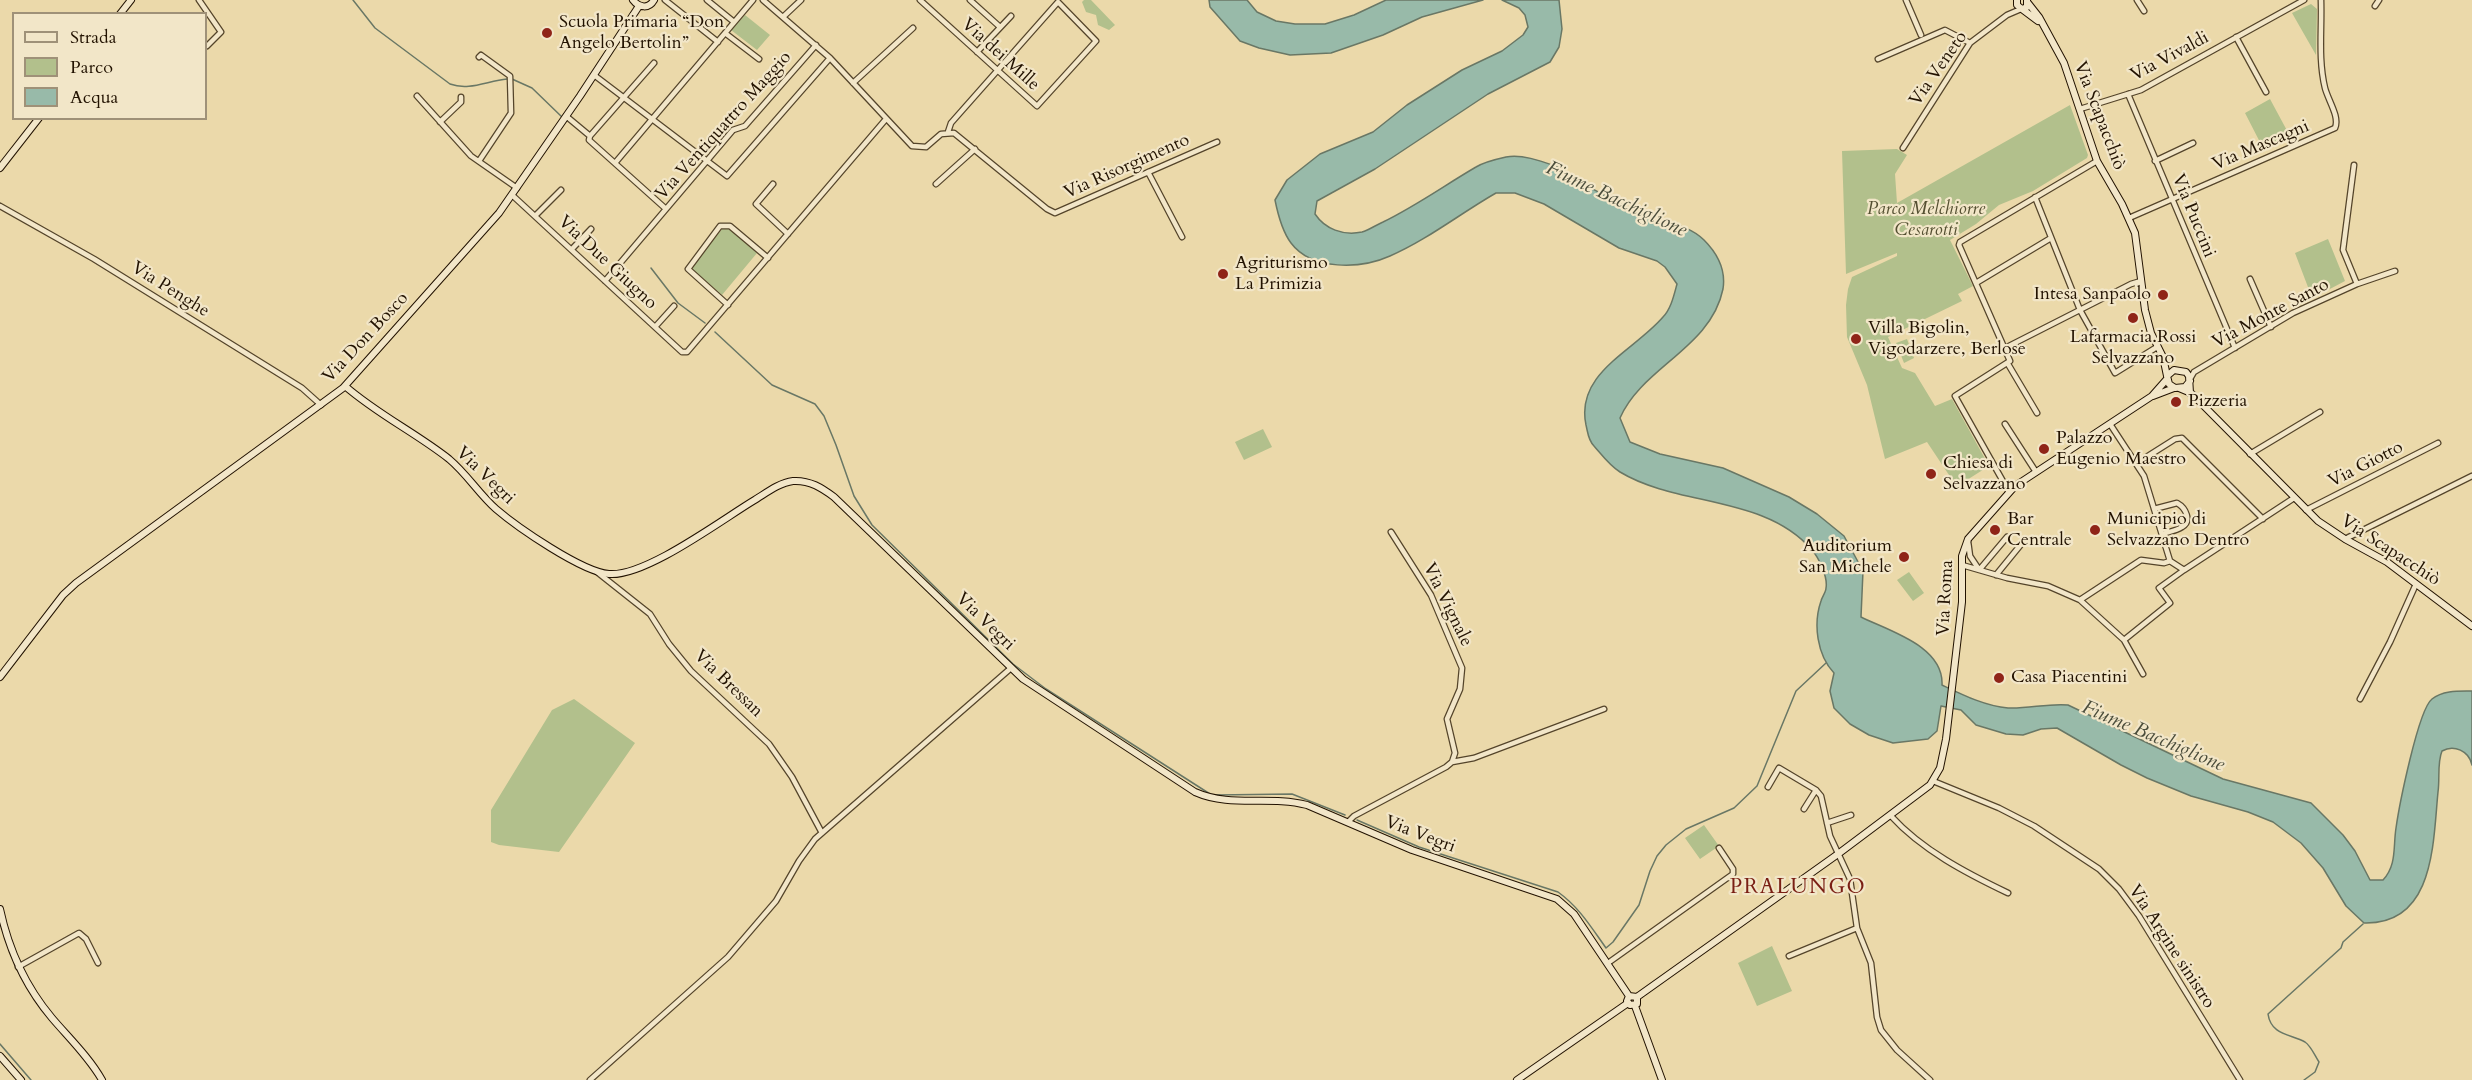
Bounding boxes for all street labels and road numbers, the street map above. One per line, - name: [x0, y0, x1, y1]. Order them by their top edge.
- street label: Via dei Mille: [956, 14, 1044, 96]
- street label: Via Vivaldi: [2127, 27, 2213, 87]
- street label: Via Veneto: [1905, 28, 1973, 110]
- street label: Via Ventiquattro Maggio: [651, 47, 797, 205]
- street label: Via Scapacchiò: [2068, 59, 2130, 173]
- street label: Via Mascagni: [2209, 116, 2313, 176]
- street label: Via Risorgimento: [1061, 130, 1193, 204]
- street label: Via Puccini: [2166, 171, 2220, 261]
- street label: Via Due Giugno: [553, 212, 661, 314]
- street label: Via Penghe: [127, 258, 213, 322]
- street label: Via Monte Santo: [2209, 274, 2333, 354]
- street label: Via Don Bosco: [318, 288, 414, 388]
- street label: Via Giotto: [2325, 437, 2407, 493]
- street label: Via Vegri: [451, 443, 519, 509]
- street label: Via Scapacchiò: [2336, 511, 2444, 591]
- street label: Via Roma: [1933, 559, 1959, 637]
- street label: Via Vignale: [1418, 560, 1476, 650]
- street label: Via Vegri: [951, 589, 1019, 655]
- street label: Via Bressan: [689, 646, 767, 722]
- street label: Via Vegri: [1382, 812, 1458, 858]
- street label: Via Argine sinistro: [2123, 881, 2219, 1013]

